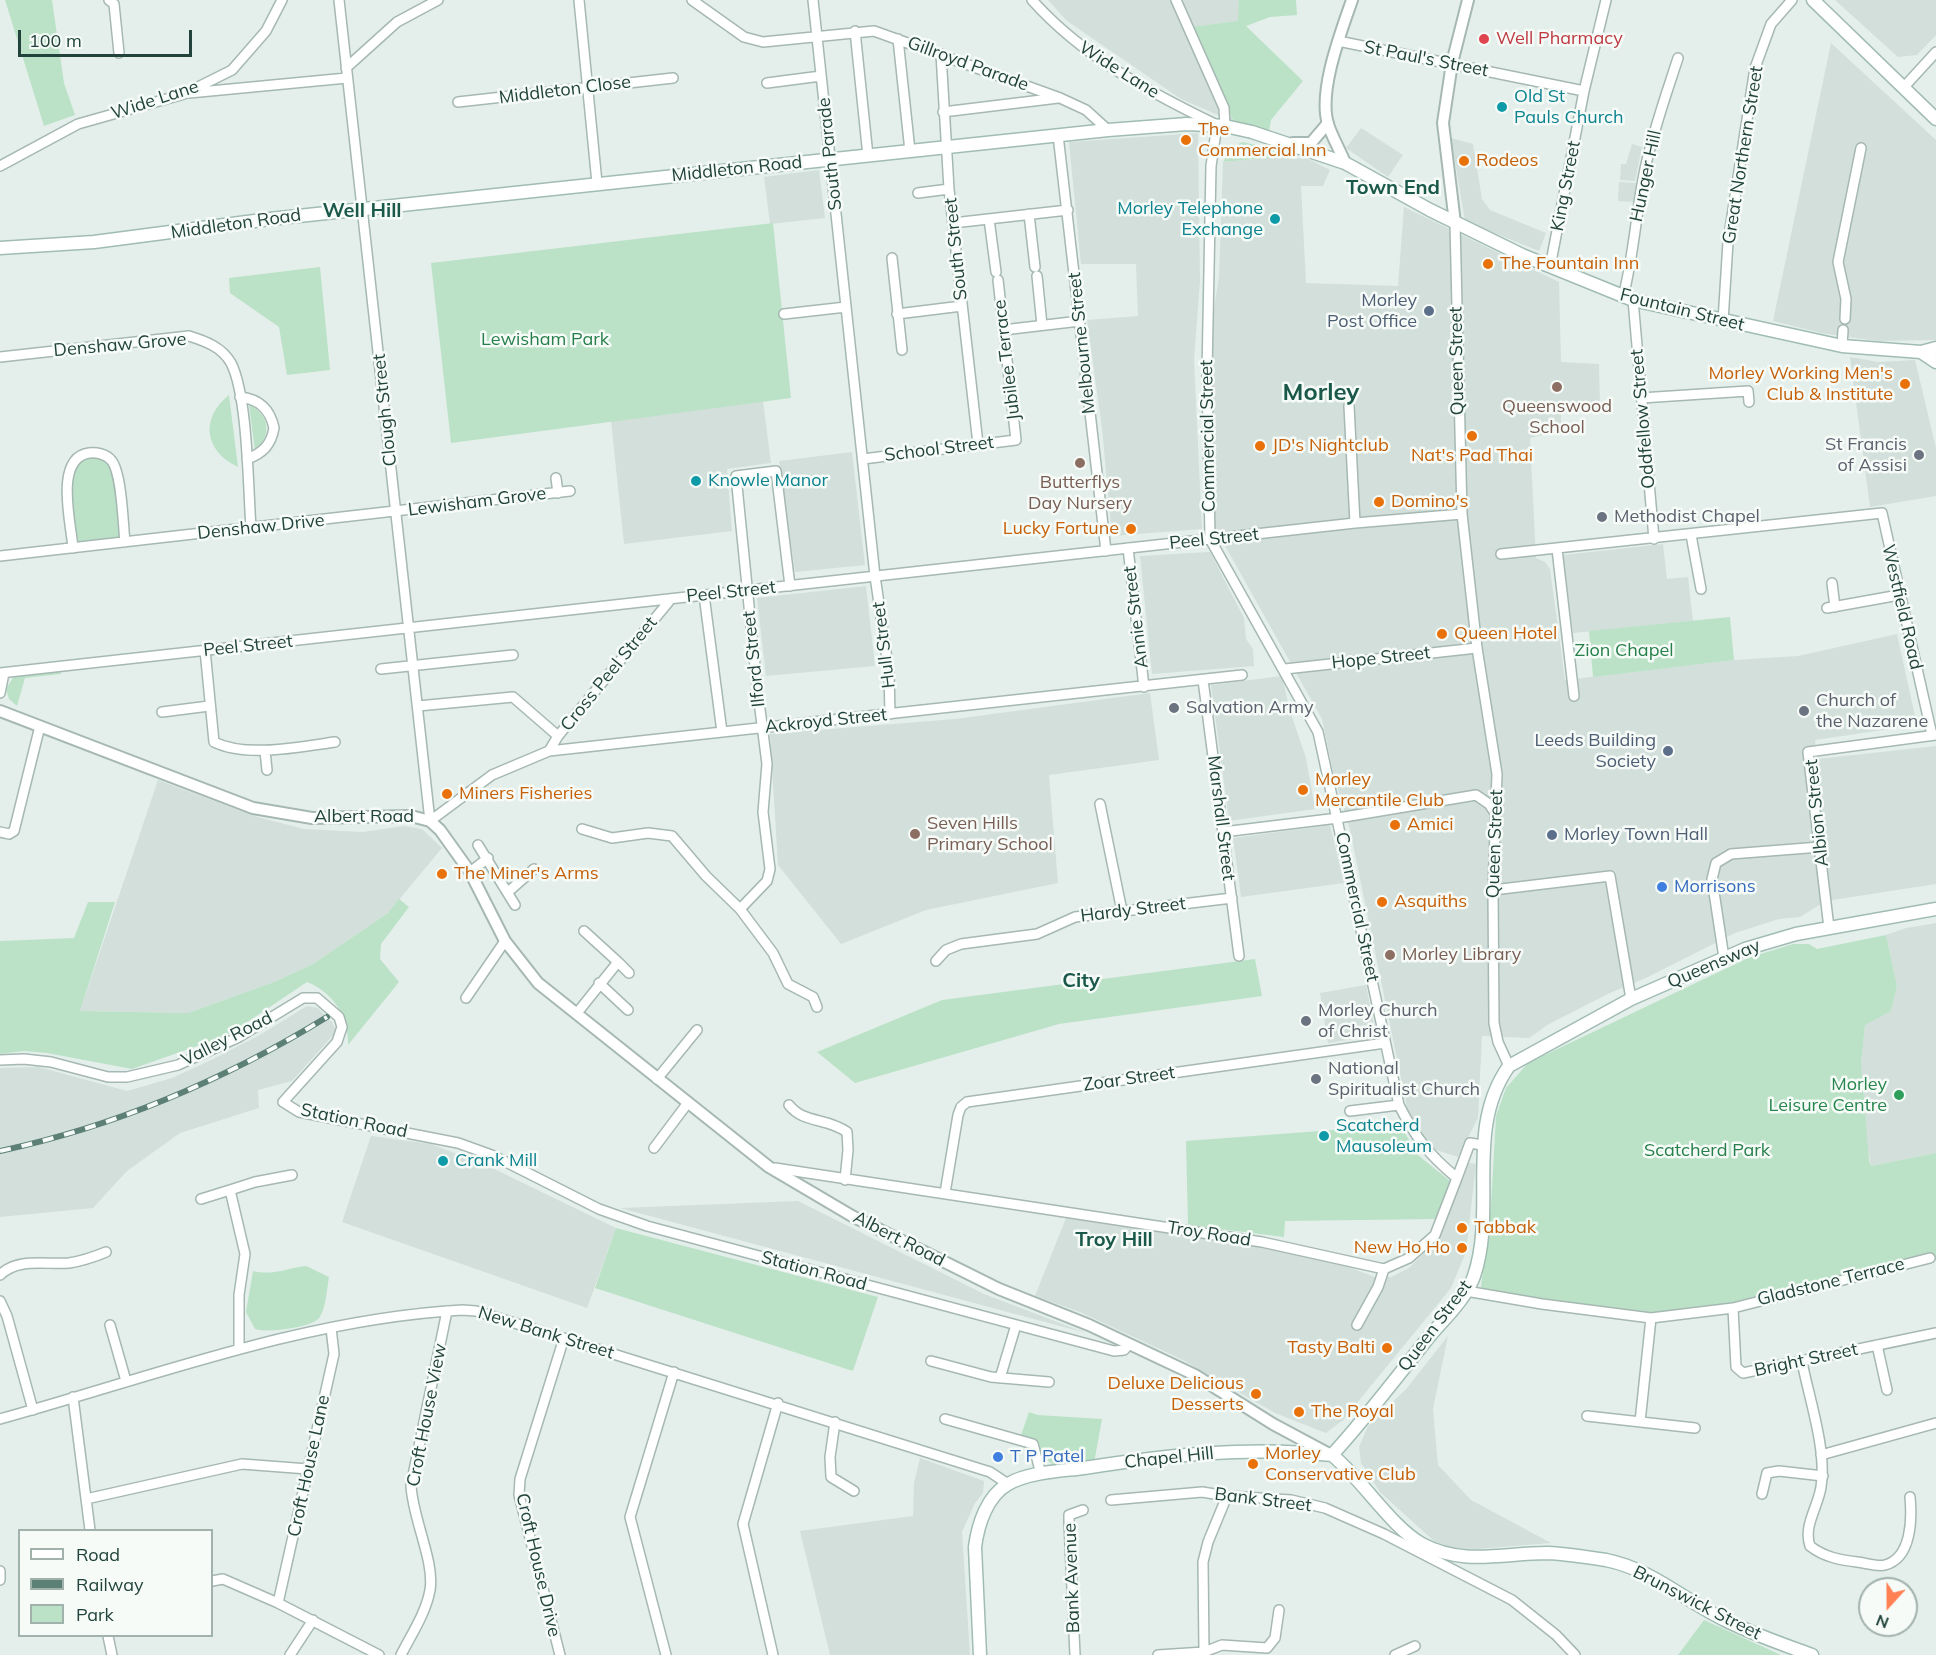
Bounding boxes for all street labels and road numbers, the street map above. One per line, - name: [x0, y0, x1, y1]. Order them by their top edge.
- street label: Gillroyd Parade: [904, 32, 1032, 96]
- street label: St Paul's Street: [1362, 36, 1490, 82]
- street label: Wide Lane: [1075, 37, 1163, 103]
- street label: Great Northern Street: [1718, 64, 1768, 246]
- street label: Middleton Close: [498, 71, 632, 109]
- street label: Wide Lane: [109, 76, 201, 124]
- street label: South Parade: [813, 97, 847, 211]
- street label: Hunger Hill: [1626, 128, 1666, 224]
- street label: King Street: [1547, 139, 1585, 233]
- street label: Middleton Road: [671, 151, 803, 187]
- street label: South Street: [940, 197, 972, 301]
- street label: Middleton Road: [170, 204, 302, 244]
- street label: Melbourne Street: [1064, 271, 1100, 415]
- street label: Fountain Street: [1618, 284, 1746, 336]
- street label: Jubilee Terrace: [989, 298, 1025, 422]
- street label: Queen Street: [1445, 306, 1469, 416]
- street label: Denshaw Grove: [53, 328, 187, 362]
- street label: Oddfellow Street: [1626, 348, 1660, 490]
- street label: Clough Street: [368, 353, 402, 467]
- street label: Commercial Street: [1196, 360, 1220, 512]
- street label: School Street: [883, 432, 995, 466]
- street label: Lewisham Grove: [407, 483, 547, 521]
- street label: Denshaw Drive: [196, 510, 326, 544]
- street label: Peel Street: [1168, 524, 1260, 554]
- street label: Westfield Road: [1877, 542, 1927, 672]
- street label: Annie Street: [1119, 565, 1153, 669]
- street label: Peel Street: [685, 577, 777, 607]
- street label: Hull Street: [868, 600, 900, 690]
- street label: Ilford Street: [738, 610, 770, 708]
- street label: Cross Peel Street: [556, 612, 662, 736]
- street label: Peel Street: [202, 631, 294, 661]
- street label: Hope Street: [1331, 642, 1431, 674]
- street label: Ackroyd Street: [764, 704, 888, 738]
- street label: Marshall Street: [1203, 754, 1239, 882]
- street label: Albion Street: [1801, 758, 1833, 868]
- street label: Queen Street: [1482, 789, 1508, 899]
- street label: Albert Road: [314, 806, 414, 828]
- street label: Commercial Street: [1331, 830, 1383, 984]
- street label: Hardy Street: [1079, 893, 1187, 927]
- street label: Queensway: [1664, 935, 1764, 993]
- street label: Valley Road: [178, 1007, 276, 1071]
- street label: Zoar Street: [1082, 1062, 1176, 1096]
- street label: Station Road: [299, 1099, 409, 1143]
- street label: Albert Road: [849, 1207, 949, 1271]
- street label: Troy Road: [1166, 1217, 1252, 1251]
- street label: Station Road: [759, 1247, 869, 1295]
- street label: Gladstone Terrace: [1755, 1253, 1907, 1311]
- street label: Queen Street: [1394, 1276, 1476, 1376]
- street label: New Bank Street: [476, 1302, 616, 1364]
- street label: Bright Street: [1752, 1338, 1860, 1382]
- street label: Croft House View: [403, 1341, 451, 1489]
- street label: Croft House Lane: [283, 1393, 335, 1539]
- street label: Chapel Hill: [1123, 1443, 1215, 1473]
- street label: Bank Street: [1213, 1483, 1313, 1517]
- street label: Croft House Drive: [511, 1491, 565, 1639]
- street label: Bank Avenue: [1059, 1523, 1085, 1633]
- street label: Brunswick Street: [1629, 1561, 1765, 1645]

